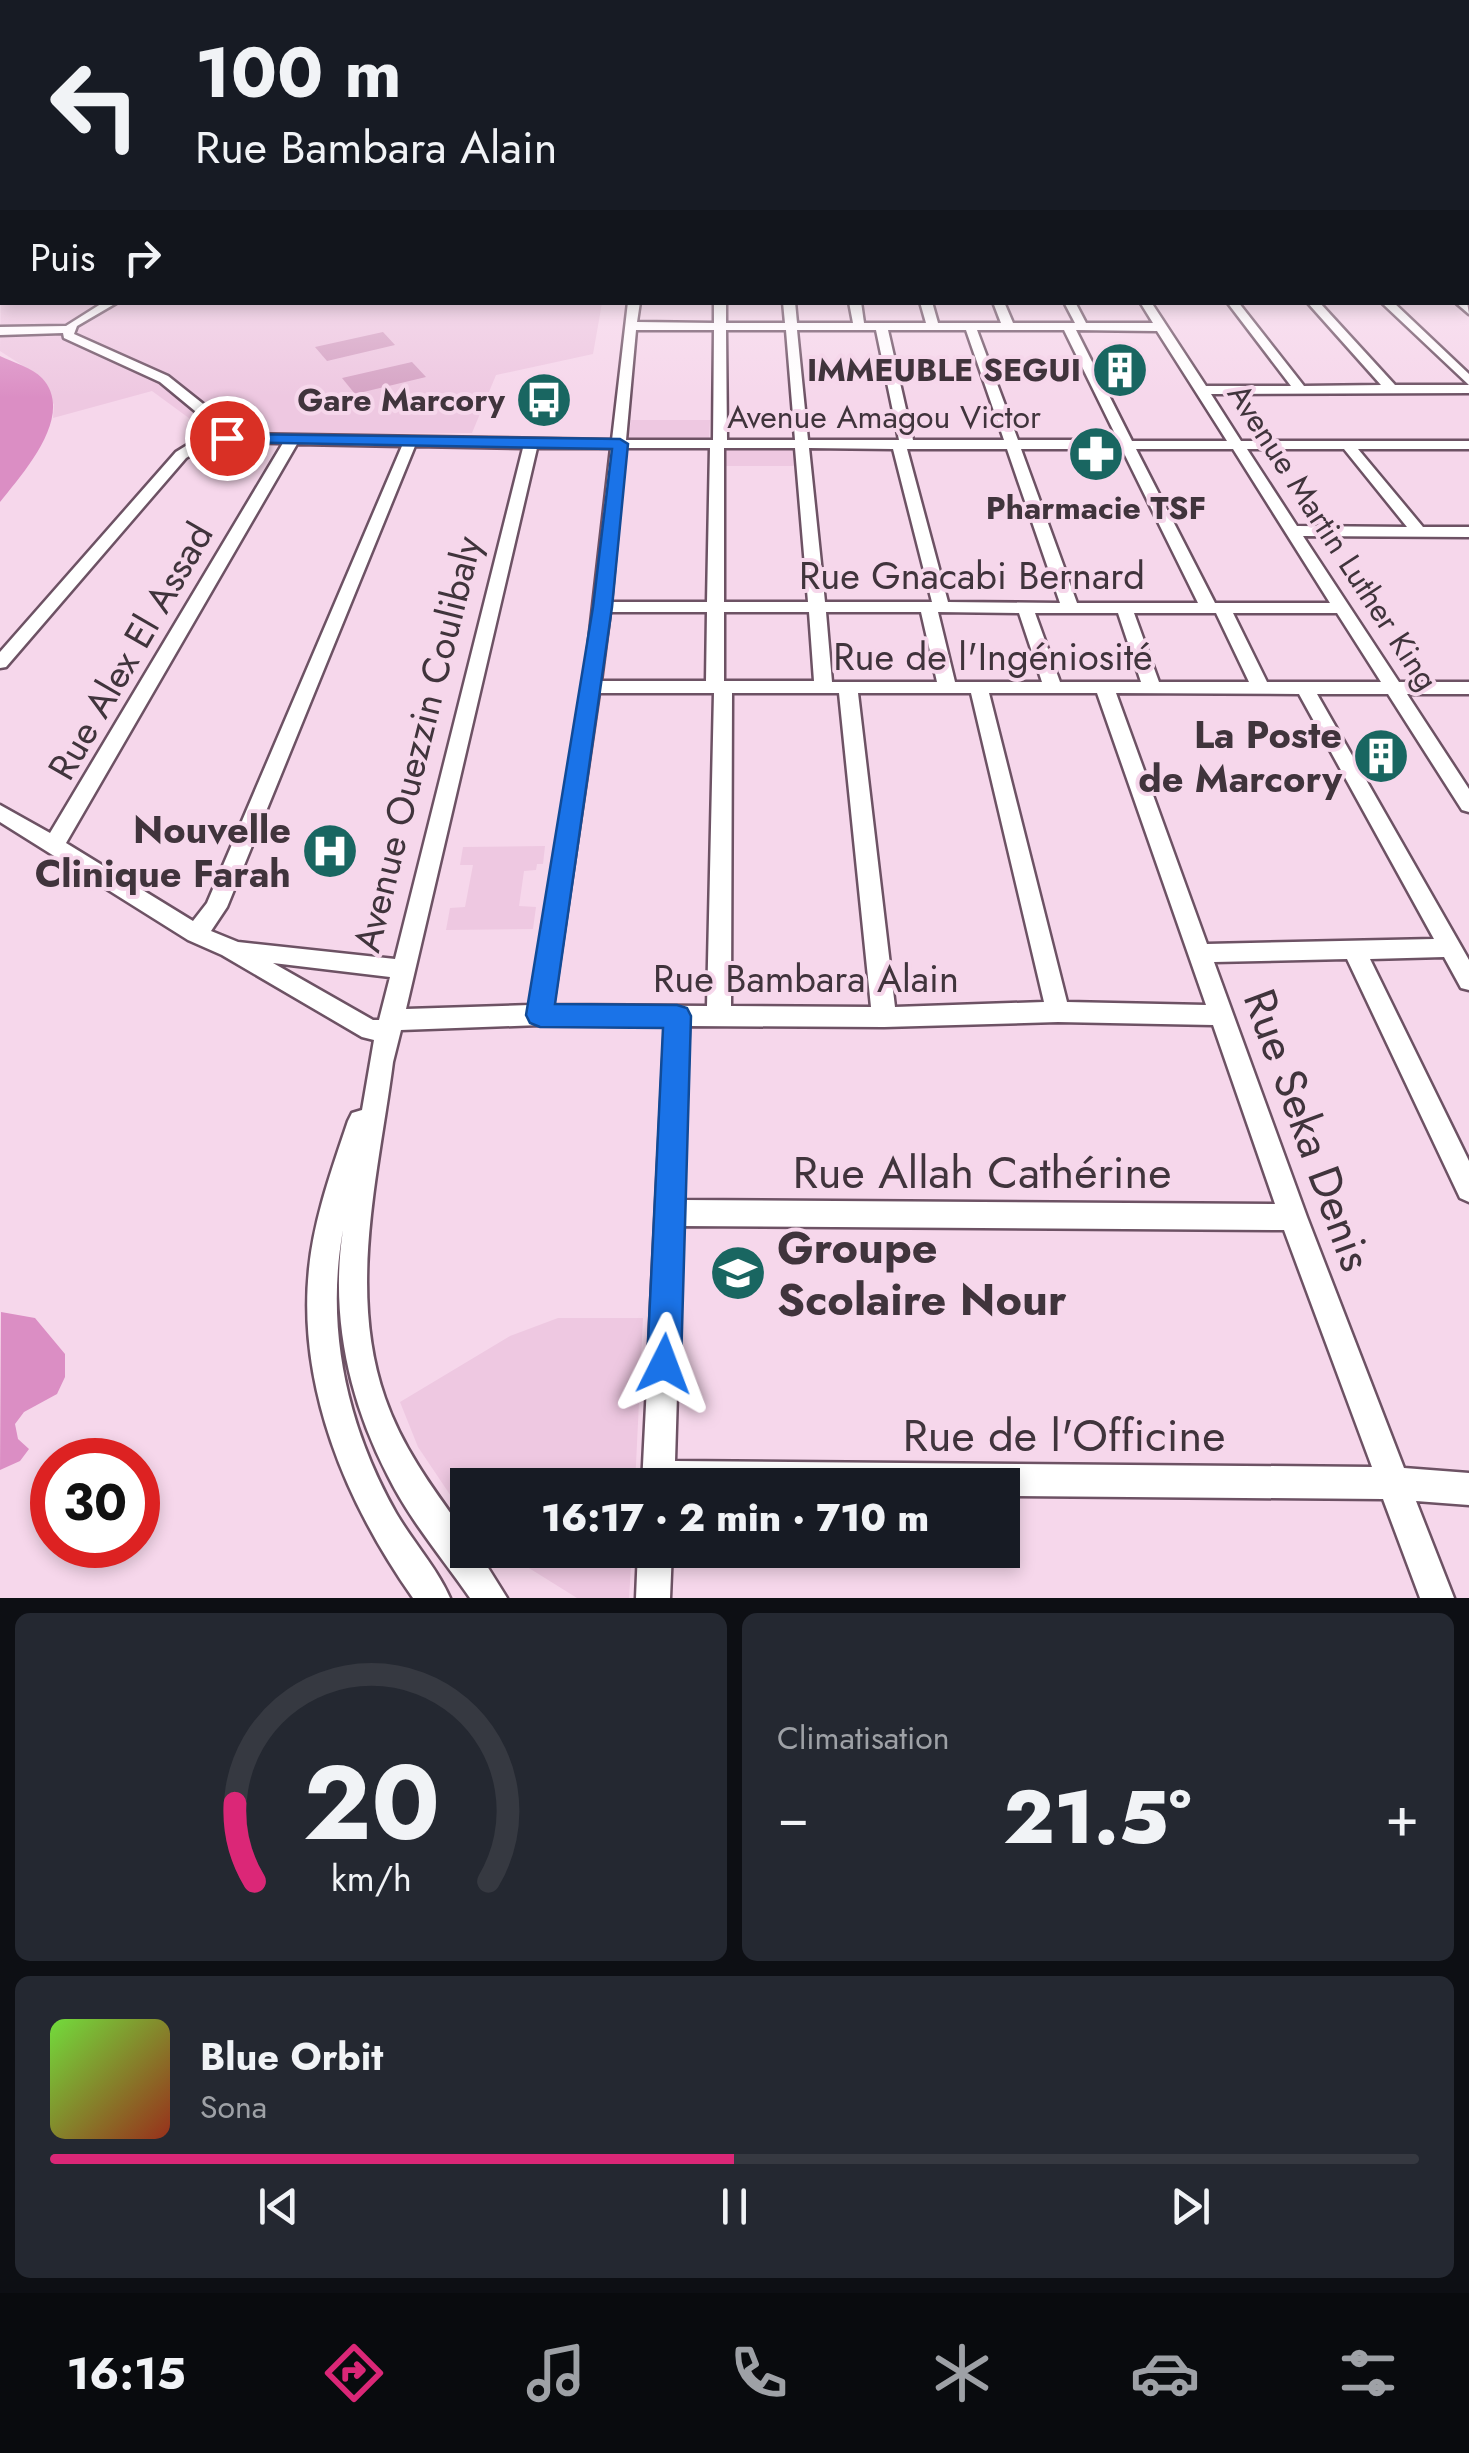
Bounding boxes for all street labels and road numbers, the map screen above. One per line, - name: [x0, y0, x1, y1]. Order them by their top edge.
- street label: Avenue Martin Luther King: [1216, 375, 1450, 699]
- street label: Avenue Amagou Victor: [727, 394, 1041, 440]
- street label: Rue Alex El Assad: [34, 512, 226, 790]
- street label: Avenue Ouezzin Coulibaly: [339, 530, 495, 958]
- street label: Rue Gnacabi Bernard: [799, 548, 1145, 603]
- street label: Rue de l'Ingéniosité: [833, 629, 1153, 684]
- street label: Rue Bambara Alain: [653, 951, 959, 1006]
- street label: Rue Seka Denis: [1227, 980, 1389, 1280]
- street label: Rue Allah Cathérine: [793, 1140, 1171, 1205]
- street label: Rue de l'Officine: [903, 1403, 1225, 1468]

